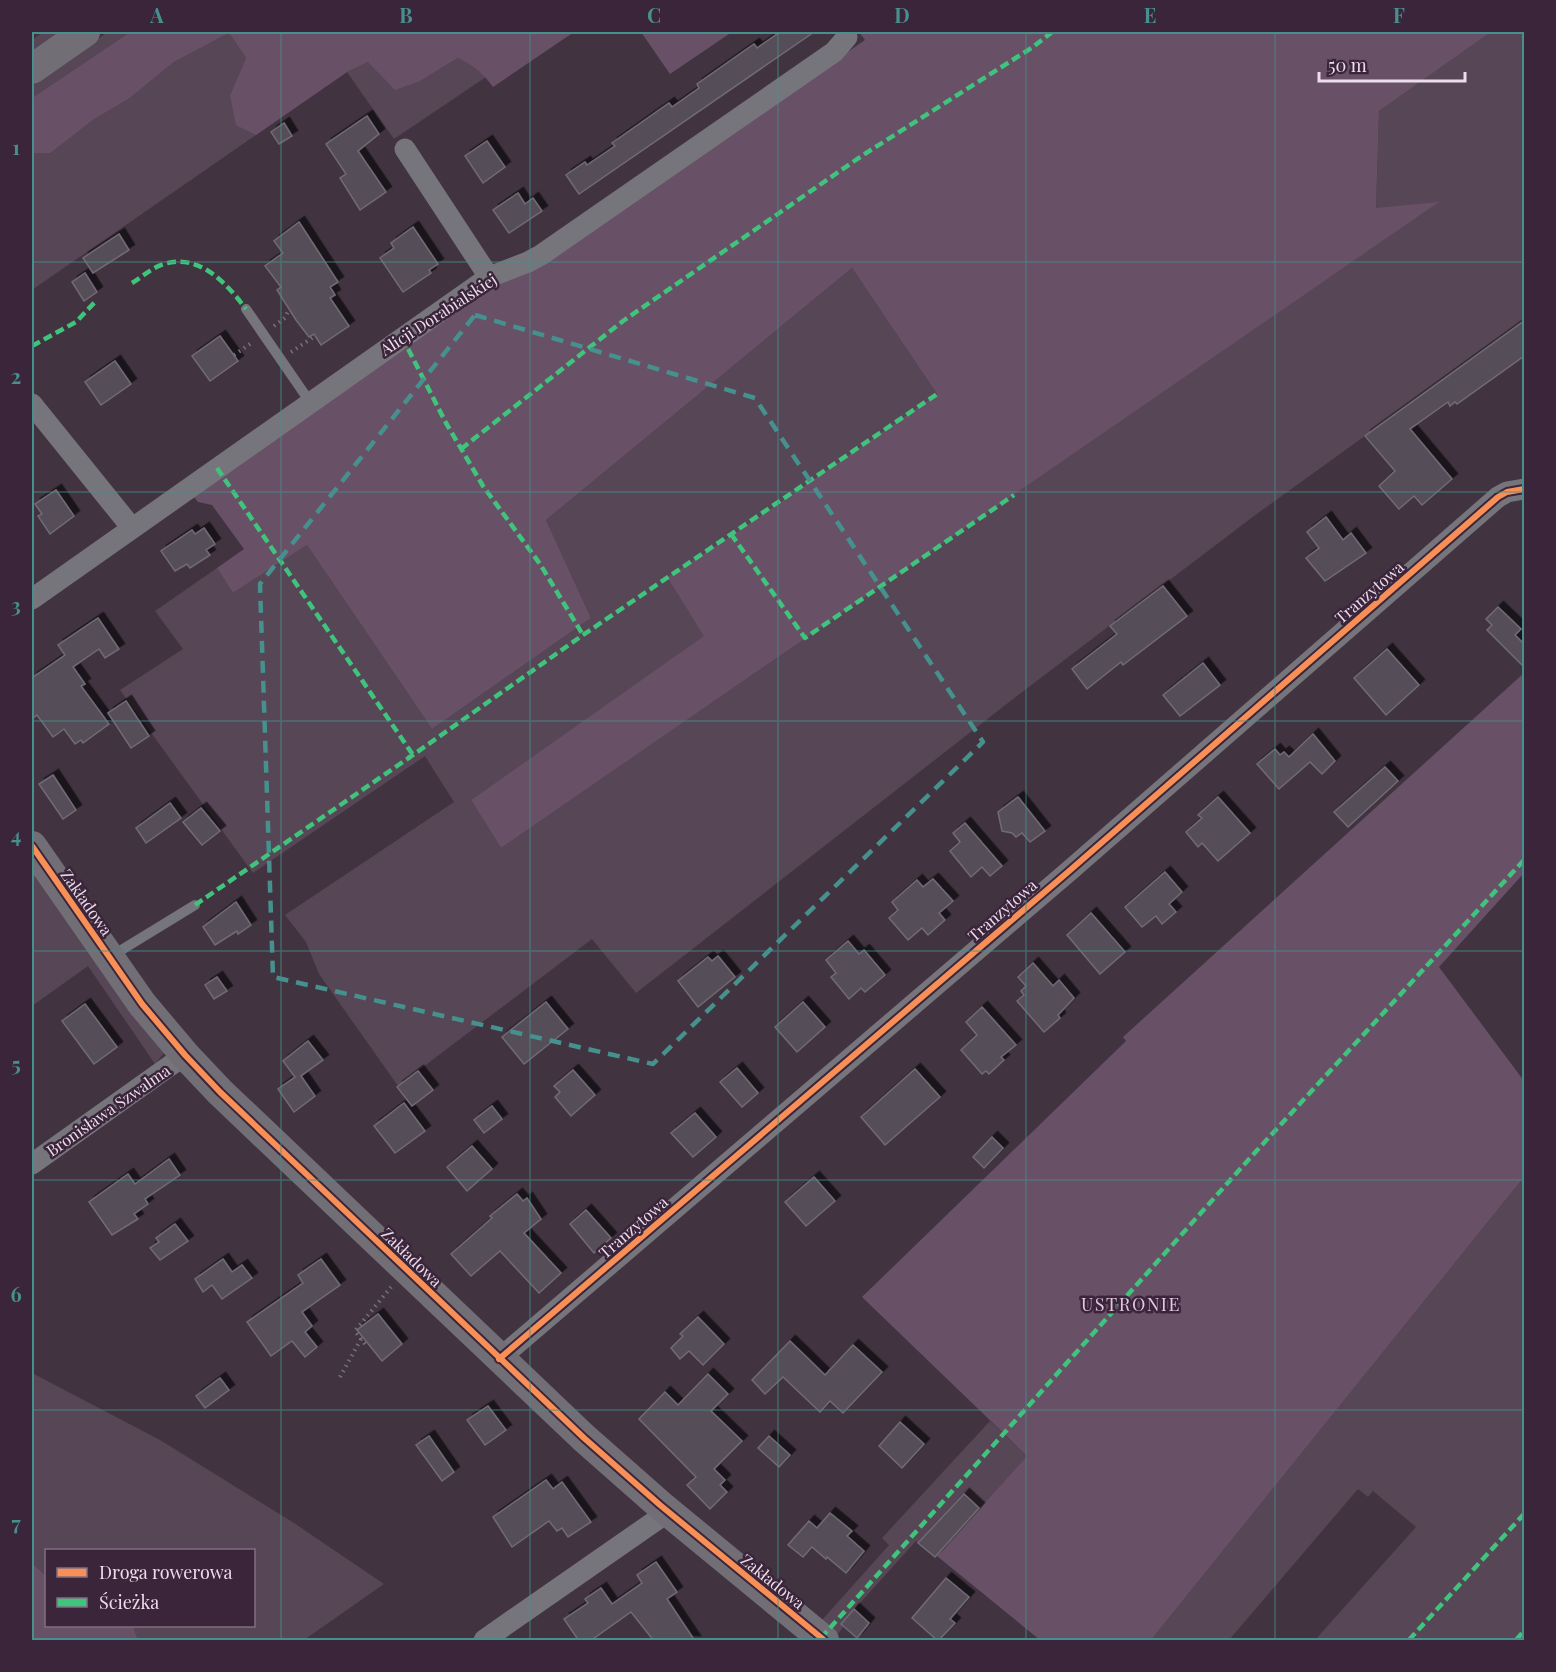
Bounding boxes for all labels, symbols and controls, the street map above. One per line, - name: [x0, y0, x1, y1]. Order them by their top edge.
- text: A: [149, 1, 164, 28]
- text: B: [399, 1, 413, 28]
- text: C: [647, 1, 661, 28]
- text: D: [894, 1, 910, 28]
- text: E: [1144, 1, 1156, 28]
- text: F: [1393, 1, 1405, 28]
- scale bar: [1319, 45, 1464, 83]
- text: 50 m: [1328, 53, 1367, 77]
- text: 1: [12, 133, 20, 160]
- street label: Alicji Dorabialskiej: [375, 268, 500, 360]
- text: 2: [11, 362, 21, 389]
- street label: Tranzytowa: [1330, 556, 1408, 628]
- text: 3: [11, 591, 21, 618]
- text: 4: [11, 821, 21, 848]
- street label: Zakładowa: [56, 865, 118, 939]
- street label: Tranzytowa: [963, 874, 1041, 946]
- text: 5: [11, 1050, 21, 1077]
- street label: Bronisława Szwalma: [42, 1059, 174, 1161]
- street label: Tranzytowa: [594, 1191, 672, 1263]
- street label: Zakładowa: [377, 1223, 447, 1291]
- text: 6: [10, 1280, 22, 1307]
- district label: USTRONIE: [1081, 1292, 1181, 1316]
- text: 7: [11, 1509, 21, 1536]
- legend: [45, 1549, 255, 1627]
- street label: Zakładowa: [737, 1549, 809, 1613]
- text: Droga rowerowa: [99, 1560, 232, 1584]
- text: Ścieżka: [99, 1590, 159, 1614]

